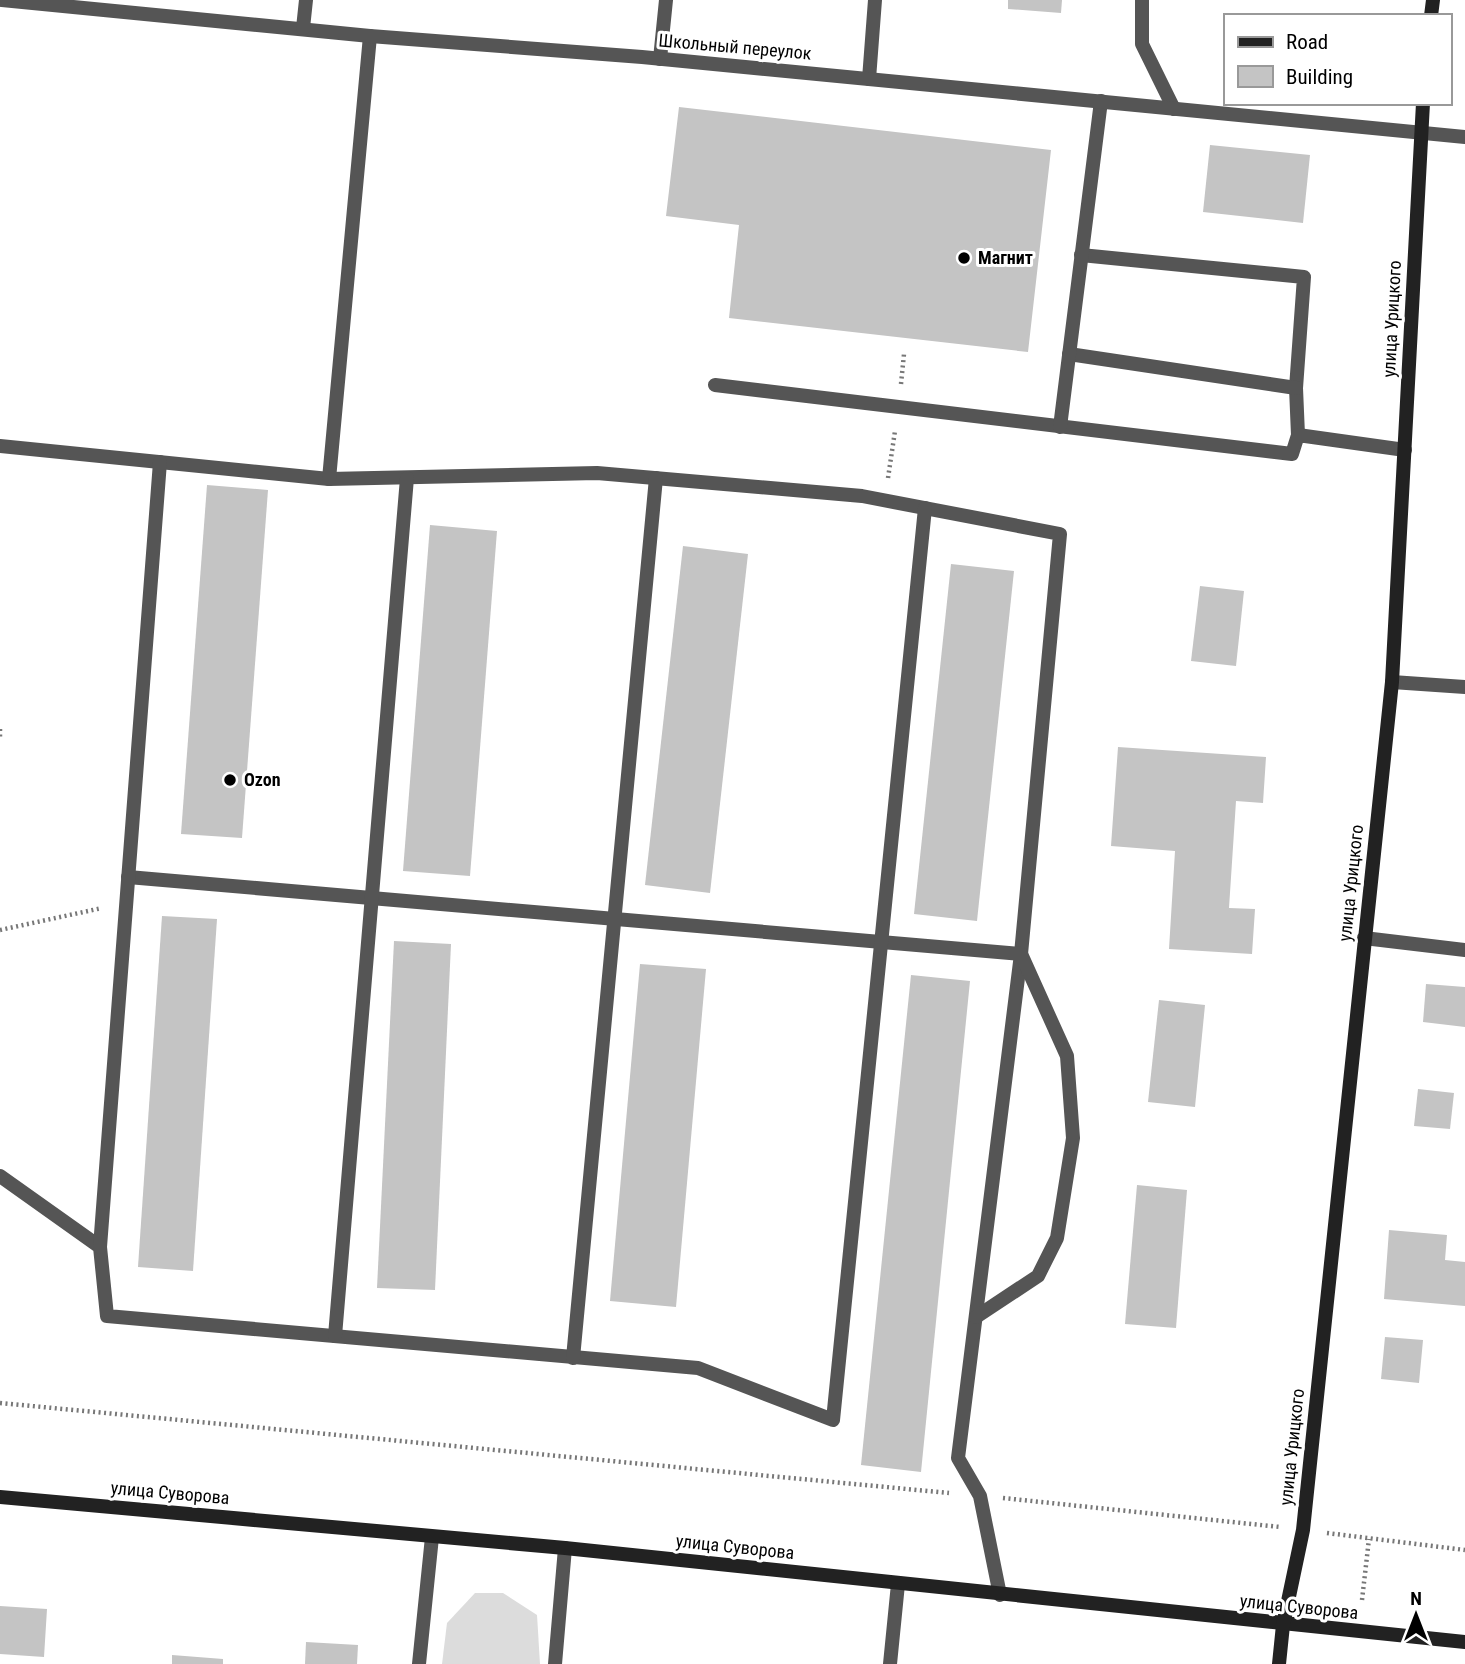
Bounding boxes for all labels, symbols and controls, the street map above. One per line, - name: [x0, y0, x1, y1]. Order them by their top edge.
- legend: [1224, 14, 1451, 105]
- street label: Школьный переулок: [658, 29, 813, 64]
- text: Road: [1286, 30, 1328, 54]
- text: Building: [1286, 65, 1353, 89]
- place label: Магнит: [978, 247, 1033, 268]
- marker: Магнит: [956, 250, 972, 266]
- street label: улица Урицкого: [1378, 260, 1405, 378]
- place label: Ozon: [244, 769, 281, 790]
- marker: Ozon: [222, 772, 238, 788]
- street label: улица Урицкого: [1334, 824, 1367, 942]
- street label: улица Урицкого: [1275, 1388, 1308, 1506]
- street label: улица Суворова: [110, 1477, 230, 1508]
- street label: улица Суворова: [675, 1530, 795, 1563]
- north arrow: [1381, 1580, 1451, 1650]
- text: N: [1410, 1587, 1422, 1610]
- street label: улица Суворова: [1239, 1590, 1359, 1623]

